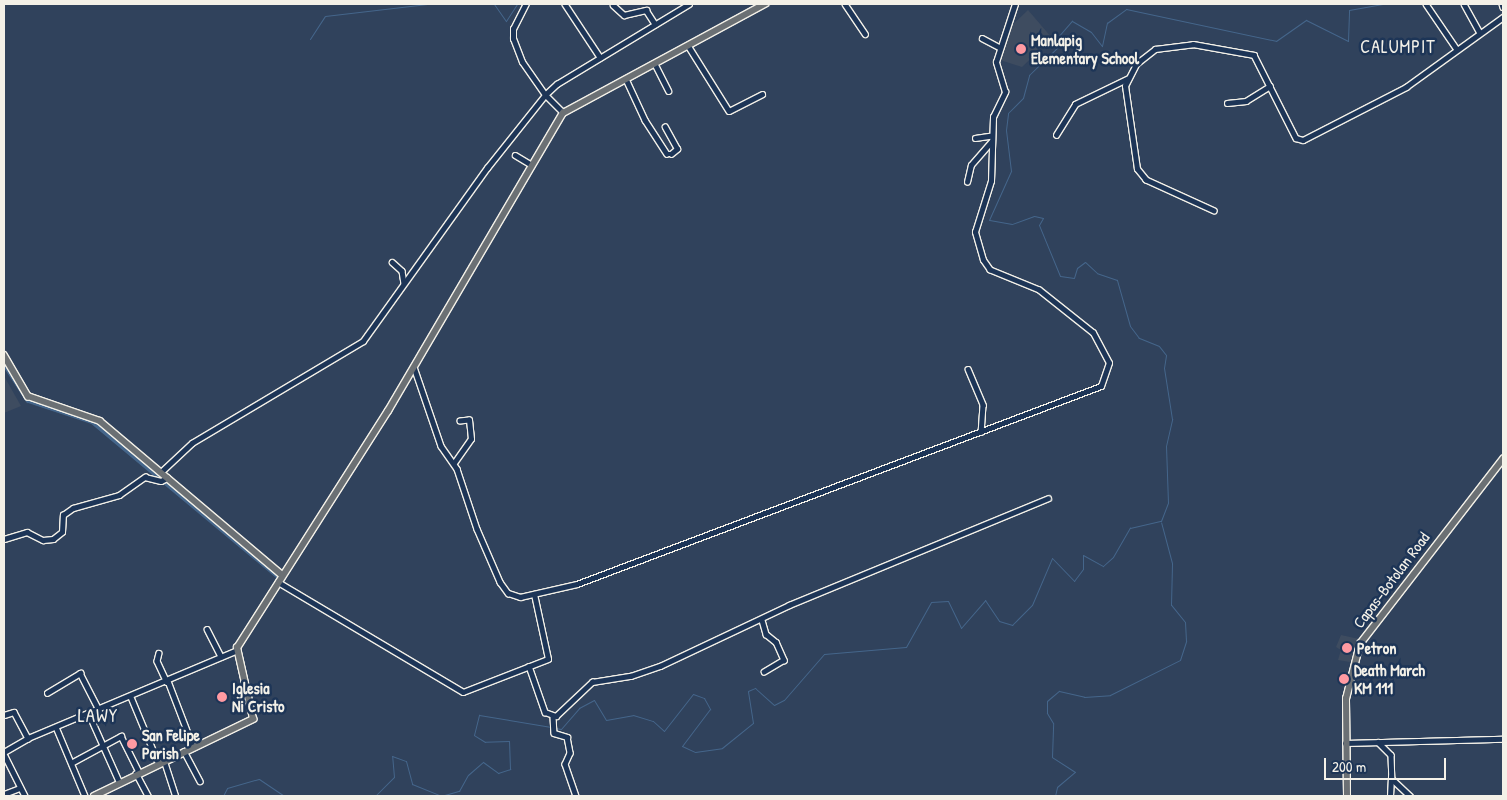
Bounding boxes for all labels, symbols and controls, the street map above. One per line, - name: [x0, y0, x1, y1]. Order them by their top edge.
- place label: Manlapig Elementary School: [1031, 30, 1139, 68]
- district label: CALUMPIT: [1359, 36, 1437, 58]
- marker: Manlapig Elementary School: [1015, 43, 1027, 55]
- street label: Capas-Botolan Road: [1349, 528, 1433, 632]
- place label: Petron: [1357, 638, 1396, 658]
- marker: Petron: [1341, 642, 1353, 654]
- place label: Death March KM 111: [1354, 660, 1425, 698]
- marker: Death March KM 111: [1338, 673, 1350, 685]
- place label: Iglesia Ni Cristo: [232, 678, 284, 716]
- marker: Iglesia Ni Cristo: [216, 691, 228, 703]
- district label: LAWY: [77, 705, 119, 727]
- place label: San Felipe Parish: [142, 725, 200, 763]
- marker: San Felipe Parish: [126, 738, 138, 750]
- scale bar: [1327, 748, 1450, 780]
- text: 200 m: [1332, 756, 1366, 777]

